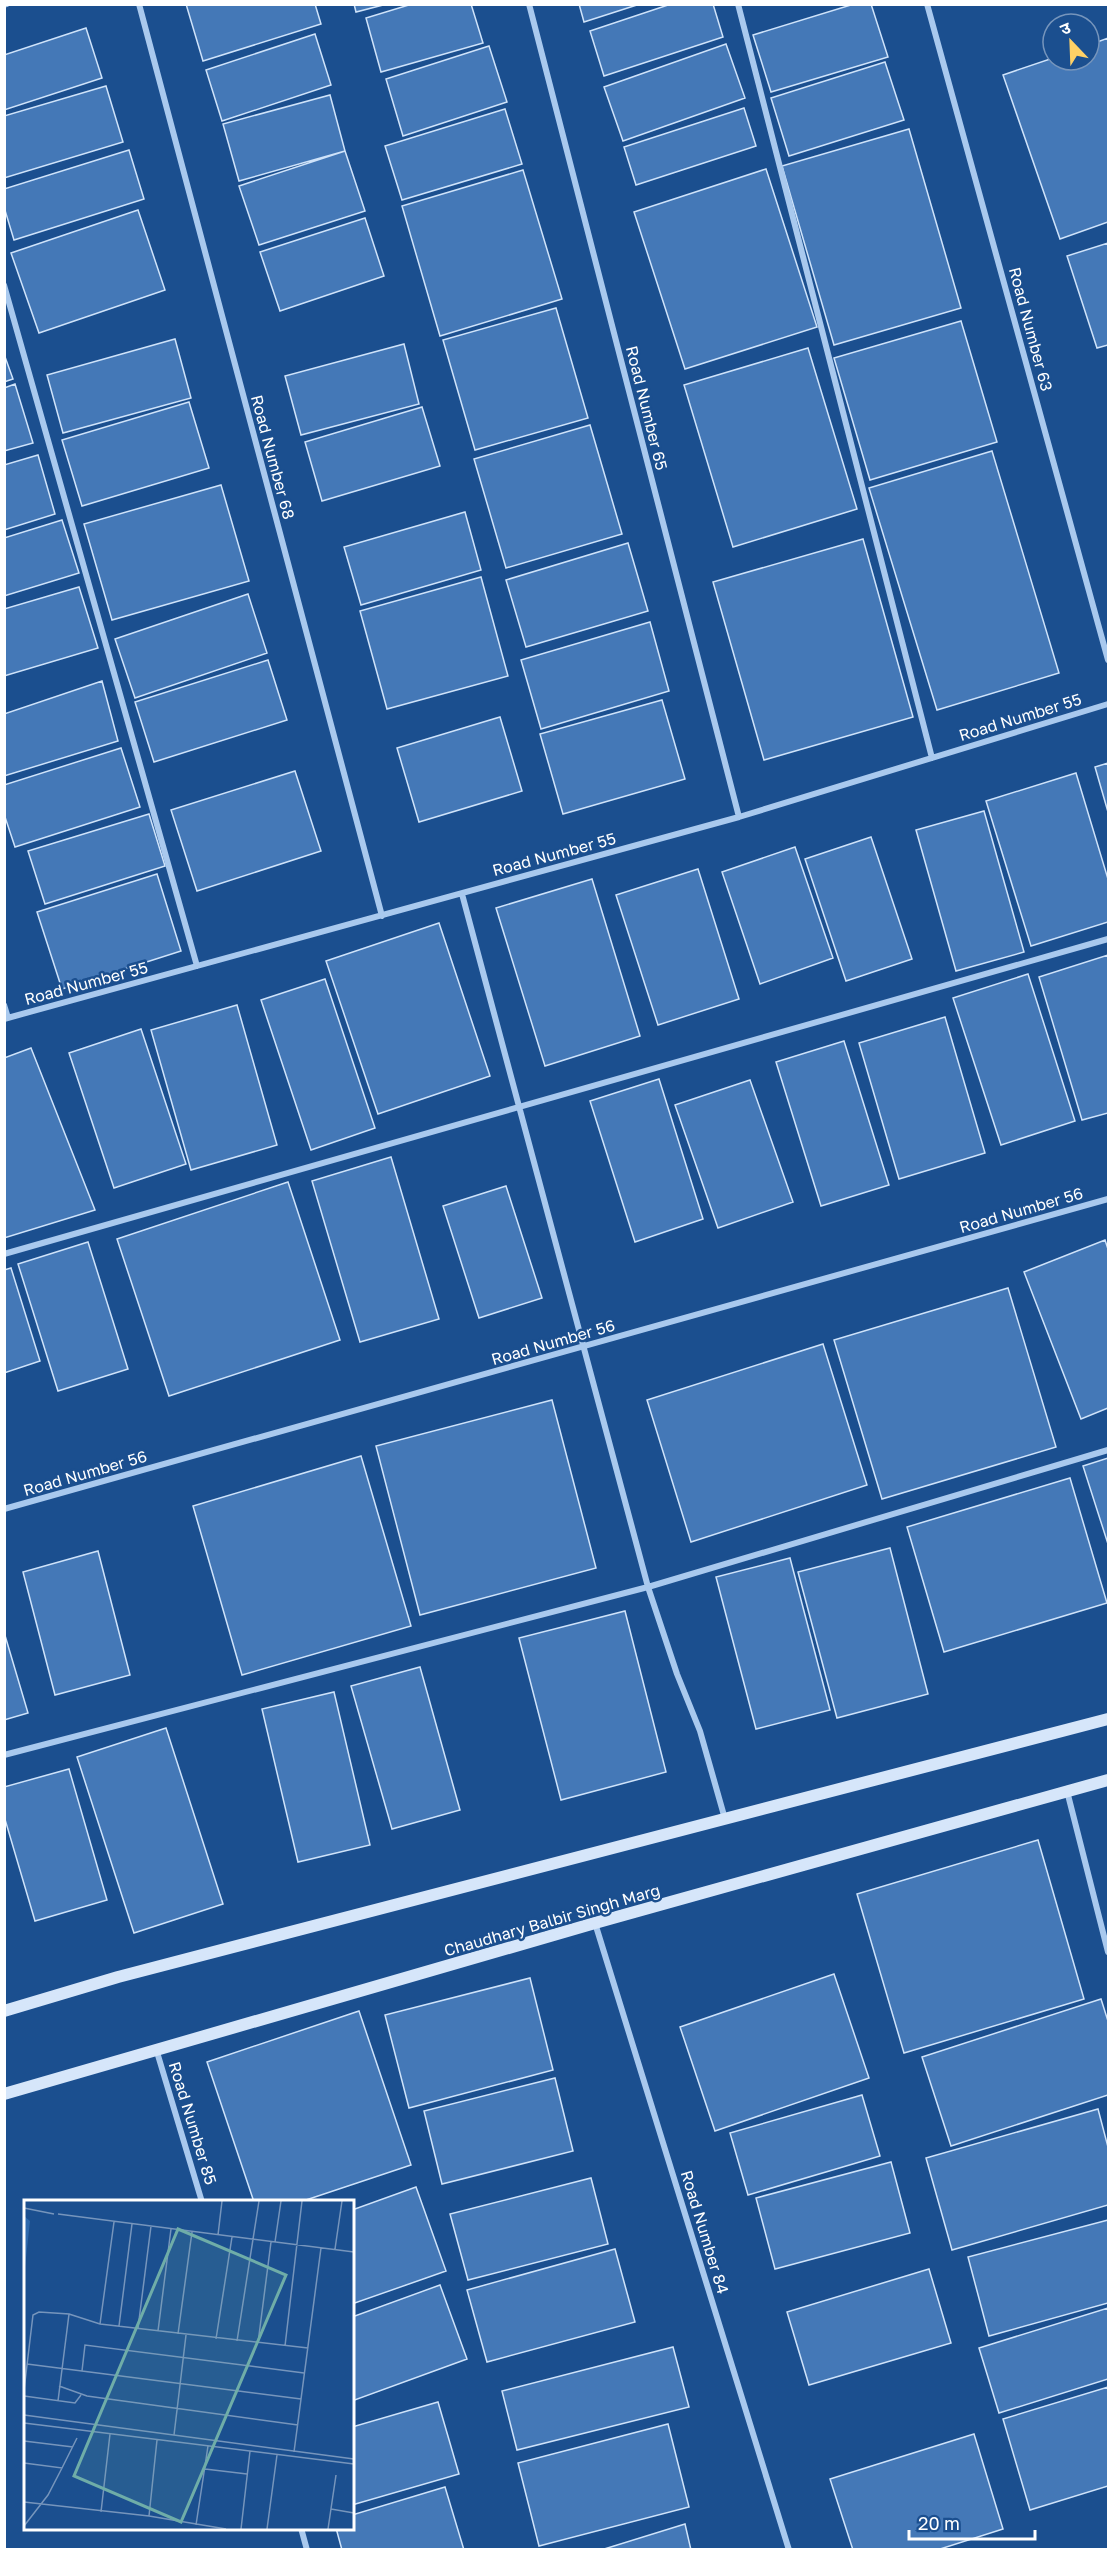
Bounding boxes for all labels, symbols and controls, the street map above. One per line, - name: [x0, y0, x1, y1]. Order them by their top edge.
- north arrow: [1041, 12, 1101, 72]
- text: उ: [1057, 17, 1074, 39]
- street label: Road Number 63: [1005, 265, 1057, 393]
- street label: Road Number 65: [622, 344, 672, 472]
- street label: Road Number 68: [247, 393, 299, 521]
- street label: Road Number 55: [956, 689, 1084, 745]
- street label: Road Number 55: [490, 828, 618, 880]
- street label: Road Number 55: [22, 957, 150, 1009]
- street label: Road Number 56: [957, 1183, 1085, 1237]
- street label: Road Number 56: [489, 1315, 617, 1369]
- street label: Road Number 56: [21, 1446, 149, 1500]
- street label: Chaudhary Balbir Singh Marg: [442, 1880, 662, 1960]
- street label: Road Number 85: [165, 2059, 221, 2187]
- street label: Road Number 84: [677, 2168, 733, 2296]
- inset map: [24, 2200, 354, 2530]
- scale bar: [909, 2503, 1035, 2541]
- text: 20 m: [918, 2512, 960, 2534]

